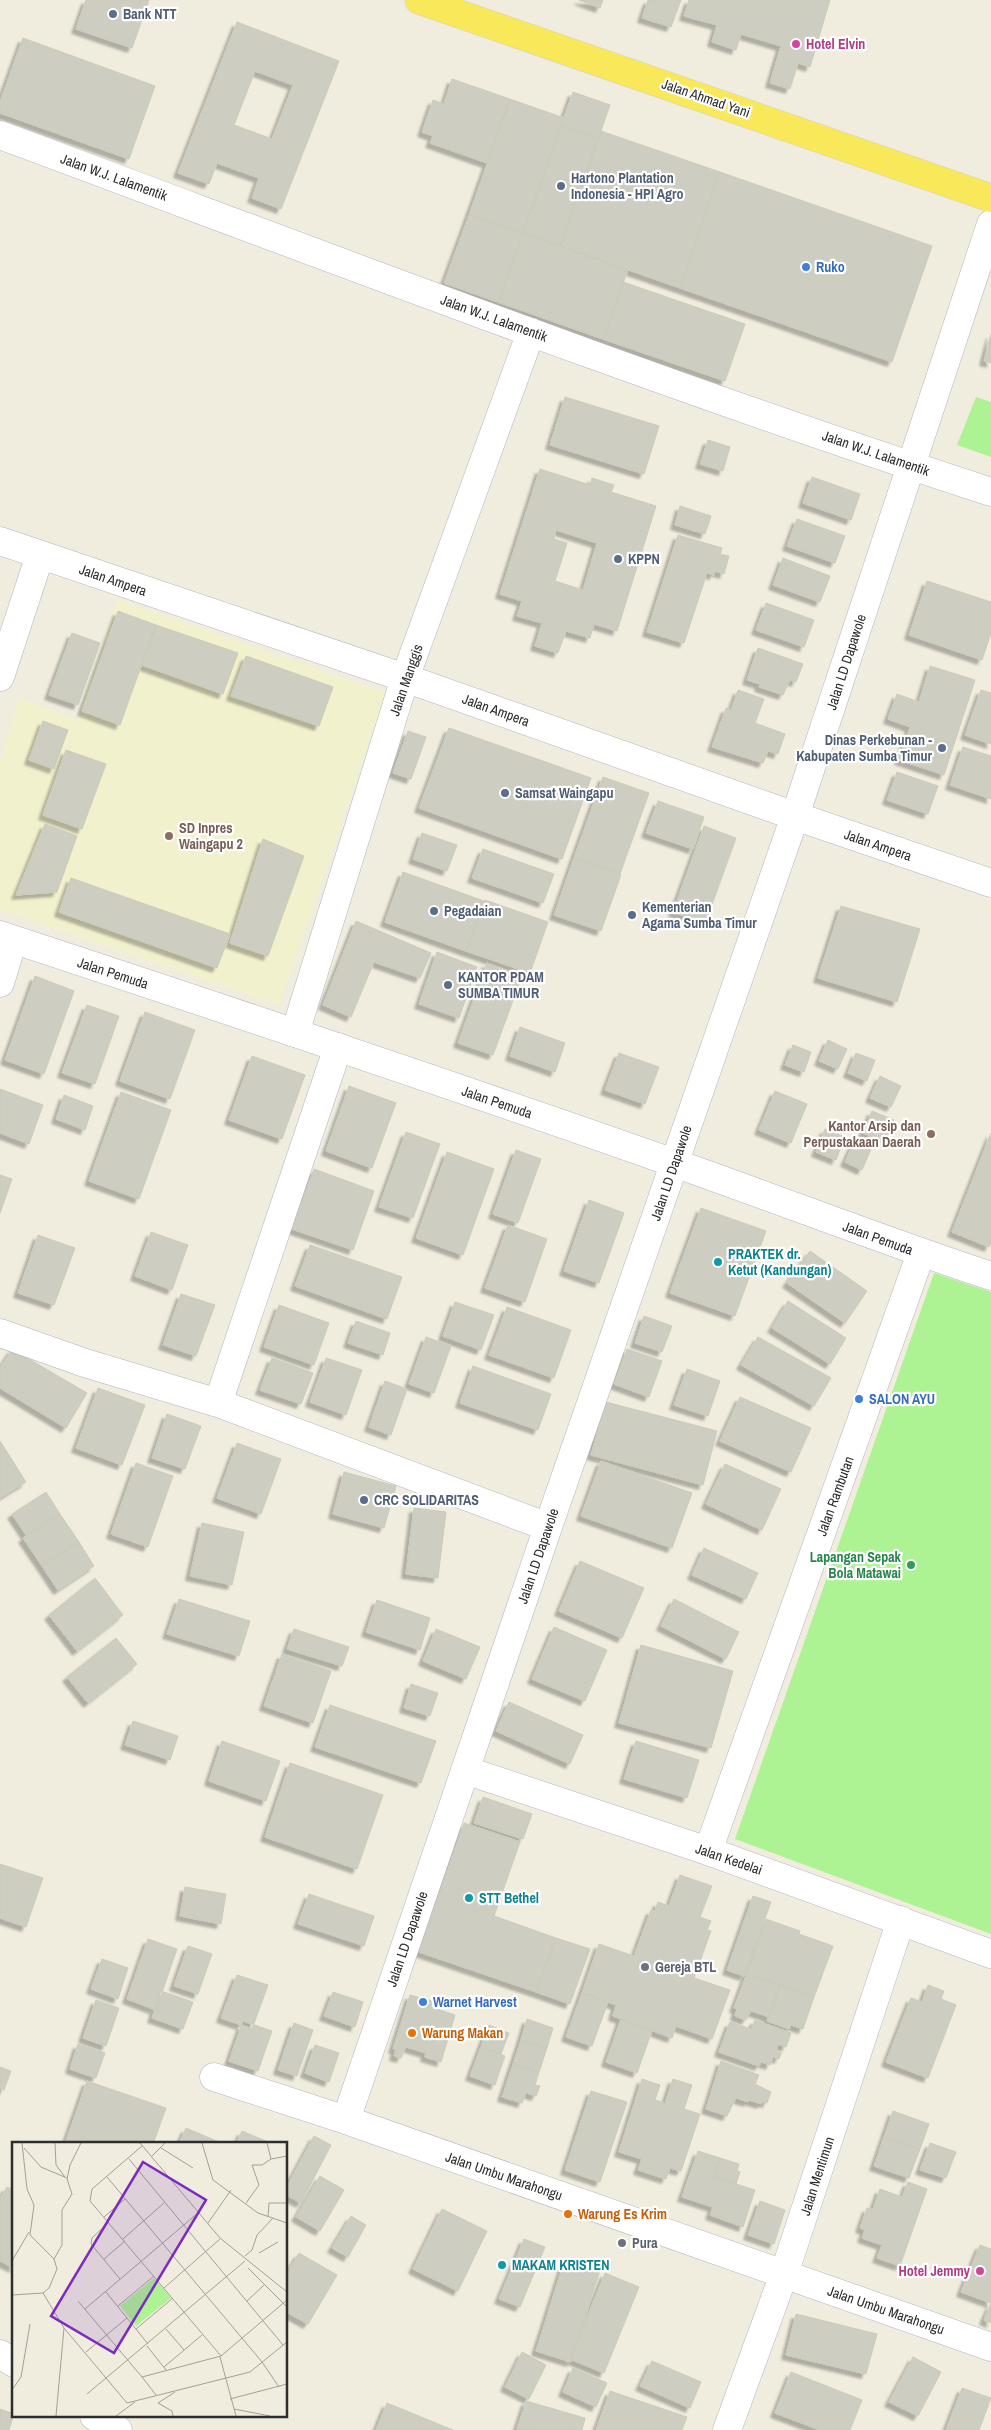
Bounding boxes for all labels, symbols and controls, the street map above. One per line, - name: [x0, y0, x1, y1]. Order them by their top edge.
- place label: Bank NTT: [123, 5, 177, 23]
- marker: Bank NTT: [107, 8, 119, 20]
- place label: Hotel Elvin: [806, 35, 865, 53]
- marker: Hotel Elvin: [790, 38, 802, 50]
- street label: Jalan Ahmad Yani: [660, 74, 752, 122]
- street label: Jalan W.J. Lalamentik: [58, 149, 170, 205]
- place label: Hartono Plantation Indonesia - HPI Agro: [571, 169, 684, 203]
- marker: Hartono Plantation Indonesia - HPI Agro: [555, 180, 567, 192]
- place label: Ruko: [816, 258, 845, 276]
- marker: Ruko: [800, 261, 812, 273]
- street label: Jalan W.J. Lalamentik: [438, 290, 550, 346]
- street label: Jalan W.J. Lalamentik: [820, 426, 932, 480]
- place label: KPPN: [628, 550, 660, 568]
- marker: KPPN: [612, 553, 624, 565]
- street label: Jalan Ampera: [77, 560, 150, 600]
- street label: Jalan LD Dapawole: [822, 612, 870, 712]
- street label: Jalan Manggis: [385, 642, 427, 718]
- street label: Jalan Ampera: [460, 690, 533, 731]
- place label: Dinas Perkebunan - Kabupaten Sumba Timur: [796, 731, 933, 765]
- marker: Dinas Perkebunan - Kabupaten Sumba Timur: [936, 742, 948, 754]
- place label: Samsat Waingapu: [515, 784, 613, 802]
- marker: Samsat Waingapu: [499, 787, 511, 799]
- place label: SD Inpres Waingapu 2: [179, 819, 243, 853]
- street label: Jalan Ampera: [842, 825, 915, 865]
- marker: SD Inpres Waingapu 2: [163, 830, 175, 842]
- place label: Kementerian Agama Sumba Timur: [642, 898, 757, 932]
- place label: Pegadaian: [444, 902, 501, 920]
- marker: Pegadaian: [428, 905, 440, 917]
- marker: Kementerian Agama Sumba Timur: [626, 909, 638, 921]
- street label: Jalan Pemuda: [75, 953, 151, 993]
- place label: KANTOR PDAM SUMBA TIMUR: [458, 968, 544, 1002]
- marker: KANTOR PDAM SUMBA TIMUR: [442, 979, 454, 991]
- street label: Jalan Pemuda: [459, 1082, 535, 1123]
- place label: Kantor Arsip dan Perpustakaan Daerah: [804, 1117, 921, 1151]
- street label: Jalan LD Dapawole: [646, 1123, 696, 1223]
- marker: Kantor Arsip dan Perpustakaan Daerah: [925, 1128, 937, 1140]
- street label: Jalan Pemuda: [840, 1217, 916, 1259]
- place label: PRAKTEK dr. Ketut (Kandungan): [728, 1245, 831, 1279]
- marker: PRAKTEK dr. Ketut (Kandungan): [712, 1256, 724, 1268]
- place label: SALON AYU: [869, 1390, 935, 1408]
- marker: SALON AYU: [853, 1393, 865, 1405]
- street label: Jalan Rambutan: [812, 1454, 858, 1538]
- place label: CRC SOLIDARITAS: [374, 1491, 479, 1509]
- marker: CRC SOLIDARITAS: [358, 1494, 370, 1506]
- street label: Jalan LD Dapawole: [513, 1506, 563, 1606]
- place label: Lapangan Sepak Bola Matawai: [810, 1548, 902, 1582]
- marker: Lapangan Sepak Bola Matawai: [905, 1559, 917, 1571]
- street label: Jalan Kedelai: [693, 1839, 765, 1879]
- street label: Jalan LD Dapawole: [382, 1889, 432, 1989]
- place label: STT Bethel: [479, 1889, 539, 1907]
- marker: STT Bethel: [463, 1892, 475, 1904]
- place label: Gereja BTL: [655, 1958, 716, 1976]
- marker: Gereja BTL: [639, 1961, 651, 1973]
- place label: Warnet Harvest: [433, 1993, 517, 2011]
- marker: Warnet Harvest: [417, 1996, 429, 2008]
- place label: Warung Makan: [422, 2024, 503, 2042]
- marker: Warung Makan: [406, 2027, 418, 2039]
- street label: Jalan Mentimun: [796, 2134, 838, 2218]
- inset map: [12, 2142, 288, 2418]
- street label: Jalan Umbu Marahongu: [443, 2148, 565, 2204]
- place label: Warung Es Krim: [578, 2205, 667, 2223]
- marker: Warung Es Krim: [562, 2208, 574, 2220]
- place label: Pura: [632, 2234, 658, 2252]
- marker: Pura: [616, 2237, 628, 2249]
- place label: MAKAM KRISTEN: [512, 2256, 610, 2274]
- marker: MAKAM KRISTEN: [496, 2259, 508, 2271]
- place label: Hotel Jemmy: [899, 2262, 971, 2280]
- marker: Hotel Jemmy: [974, 2265, 986, 2277]
- street label: Jalan Umbu Marahongu: [825, 2282, 947, 2338]

